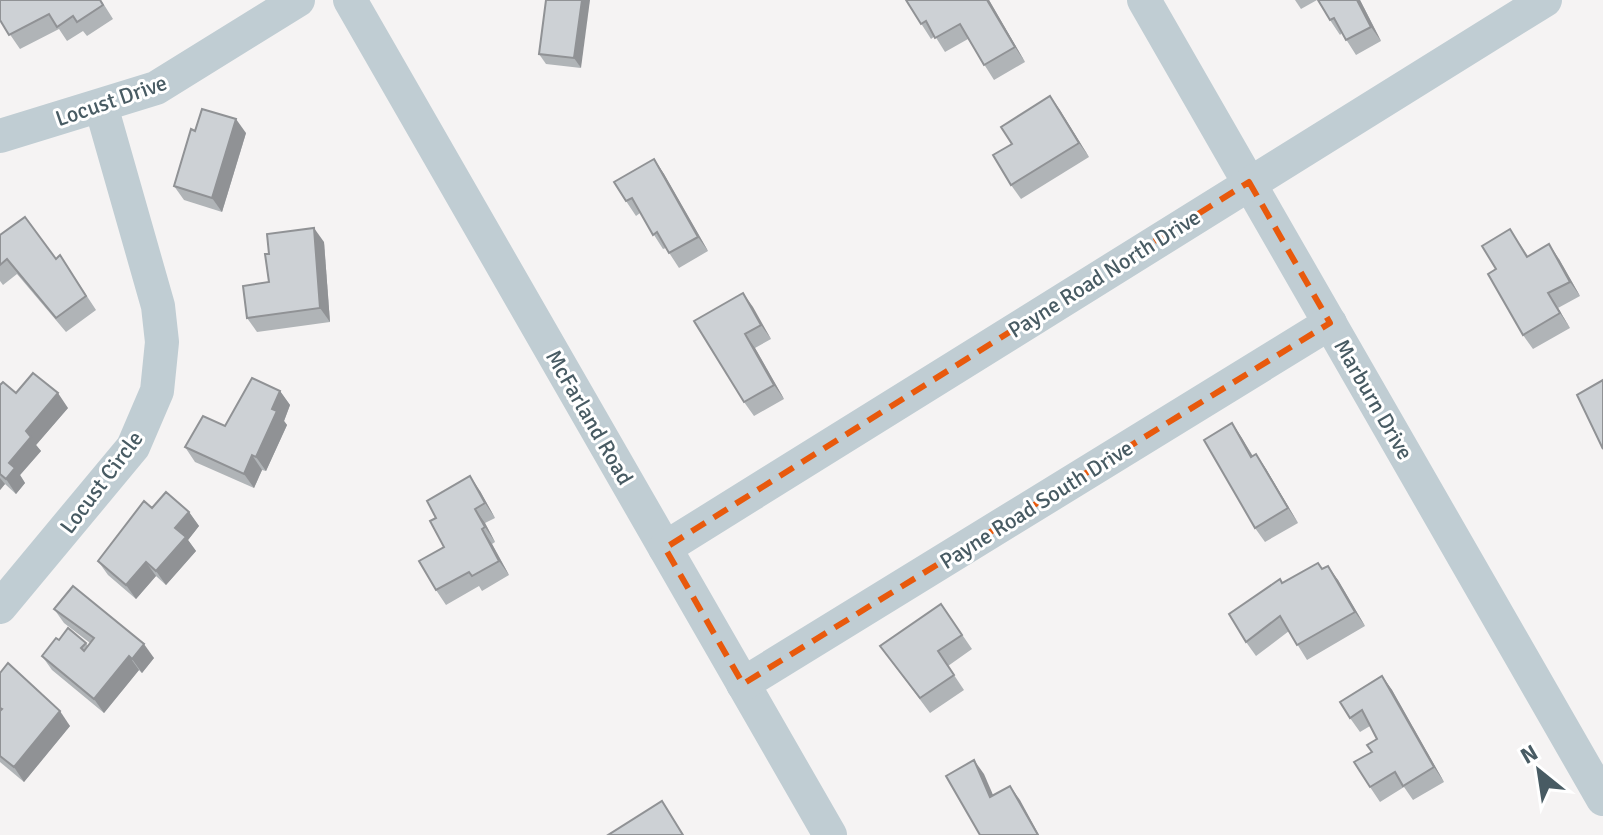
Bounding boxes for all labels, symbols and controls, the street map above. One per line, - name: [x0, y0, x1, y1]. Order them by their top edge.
- street label: Locust Drive: [52, 69, 170, 132]
- street label: Payne Road North Drive: [1003, 203, 1205, 344]
- street label: Marburn Drive: [1328, 334, 1419, 464]
- street label: McFarland Road: [540, 345, 639, 490]
- street label: Locust Circle: [54, 426, 149, 539]
- street label: Payne Road South Drive: [935, 434, 1138, 575]
- north arrow: [1499, 731, 1579, 811]
- text: N: [1516, 739, 1543, 770]

